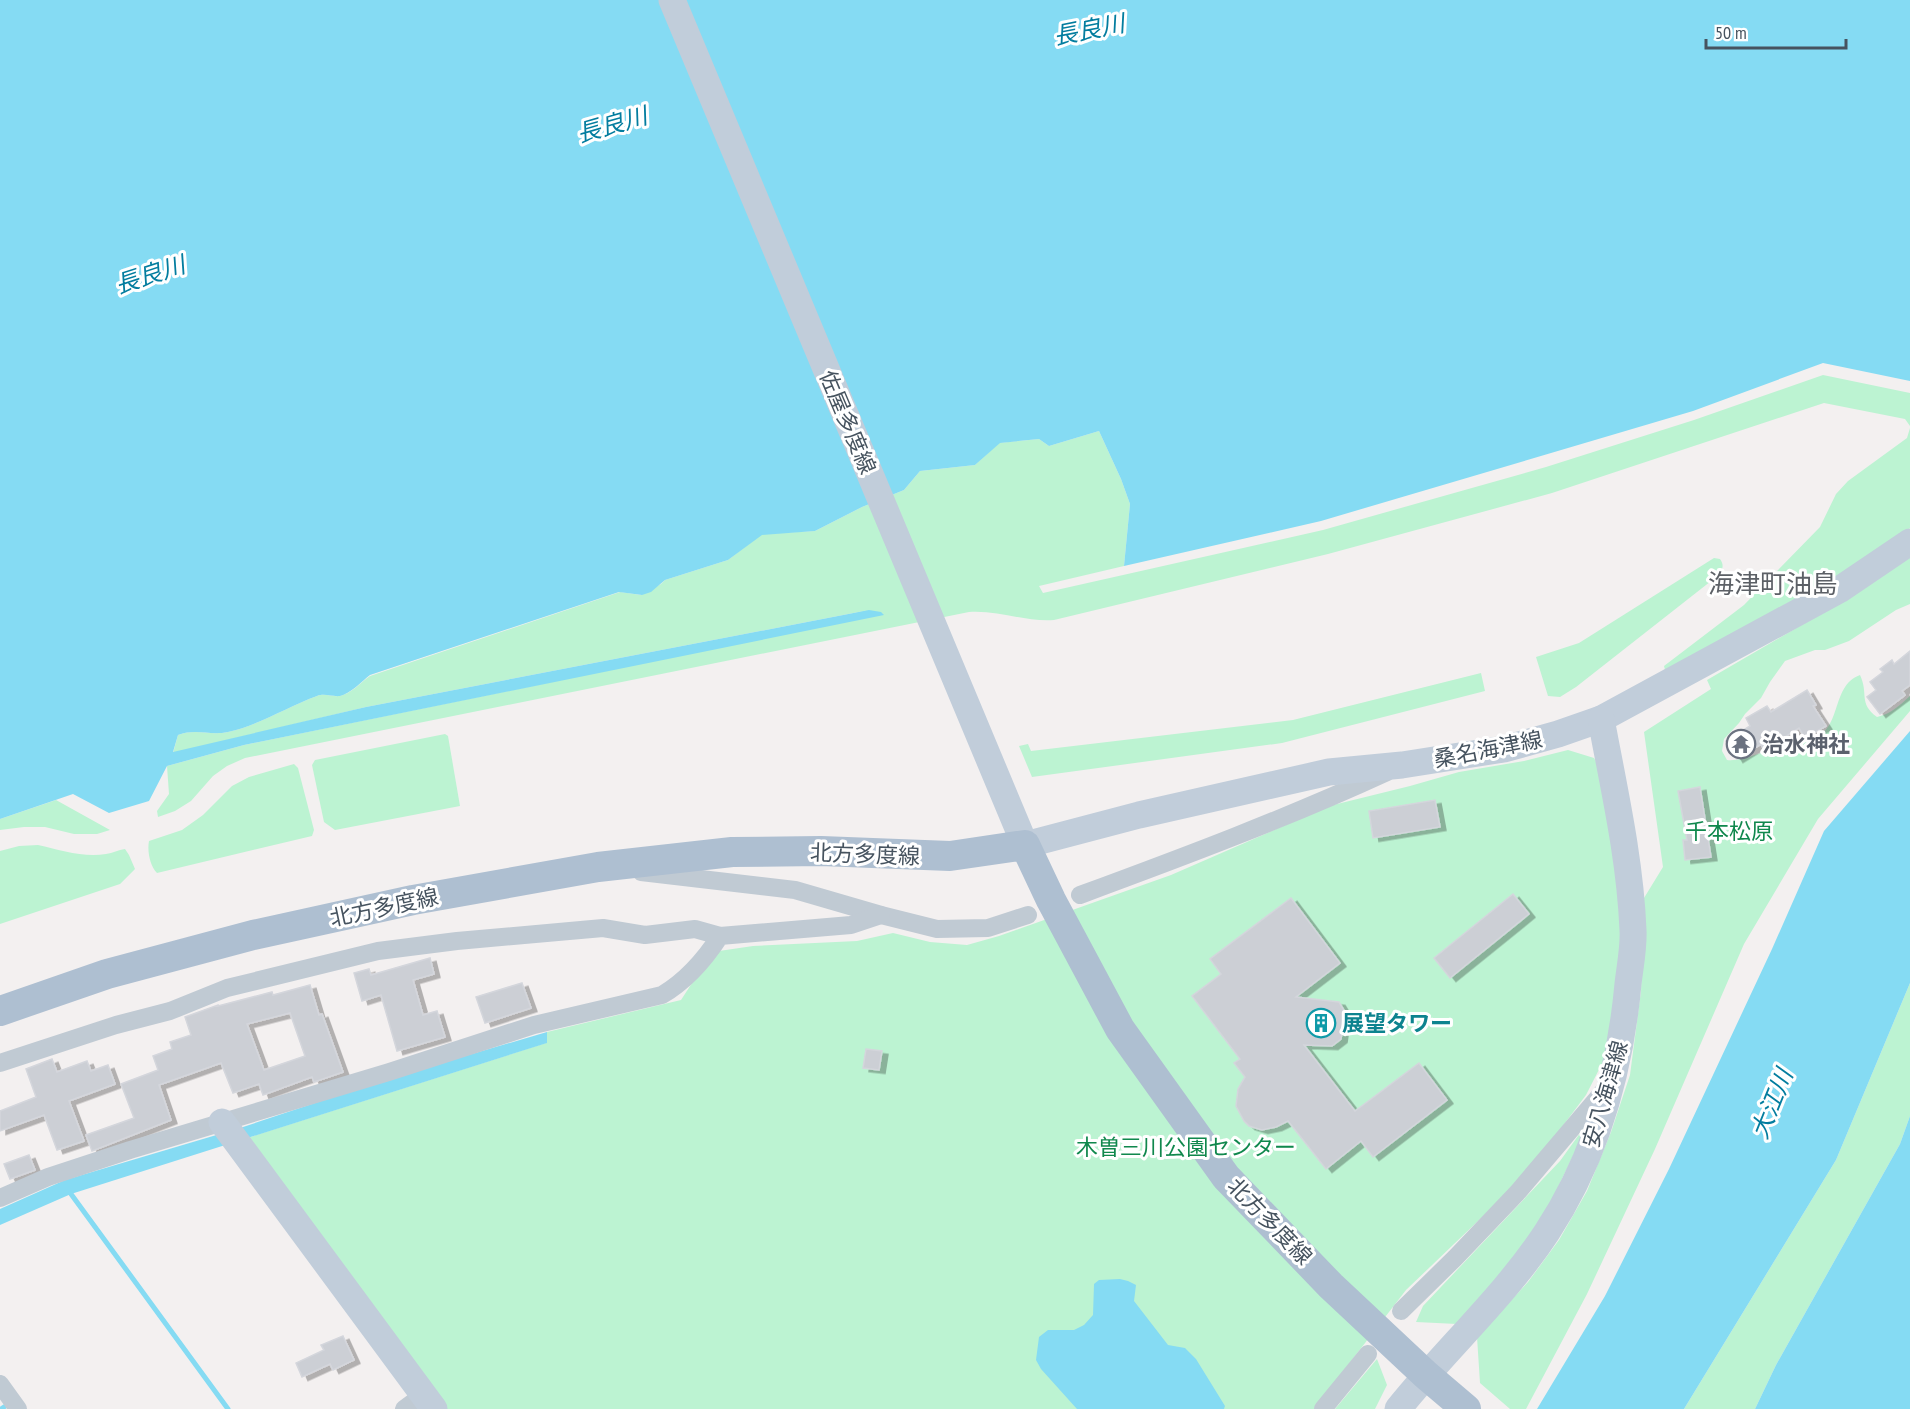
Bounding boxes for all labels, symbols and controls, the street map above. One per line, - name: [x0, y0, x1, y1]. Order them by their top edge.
- water label: 長良川: [1051, 7, 1130, 52]
- scale bar: [1706, 12, 1846, 50]
- text: 50 m: [1715, 21, 1747, 44]
- water label: 長良川: [573, 99, 654, 149]
- water label: 長良川: [111, 248, 192, 300]
- street label: 佐屋多度線: [814, 366, 882, 478]
- district label: 海津町油島: [1708, 567, 1838, 600]
- street label: 桑名海津線: [1431, 725, 1545, 773]
- temple icon: 治水神社: [1725, 728, 1757, 760]
- place label: 治水神社: [1762, 730, 1850, 758]
- park label: 千本松原: [1685, 817, 1773, 845]
- street label: 北方多度線: [810, 838, 920, 870]
- street label: 北方多度線: [327, 882, 441, 932]
- building icon: 展望タワー: [1305, 1007, 1337, 1039]
- place label: 展望タワー: [1342, 1009, 1452, 1037]
- street label: 安八海津線: [1576, 1037, 1634, 1151]
- water label: 大江川: [1744, 1062, 1801, 1143]
- park label: 木曽三川公園センター: [1076, 1133, 1296, 1161]
- street label: 北方多度線: [1222, 1172, 1318, 1270]

